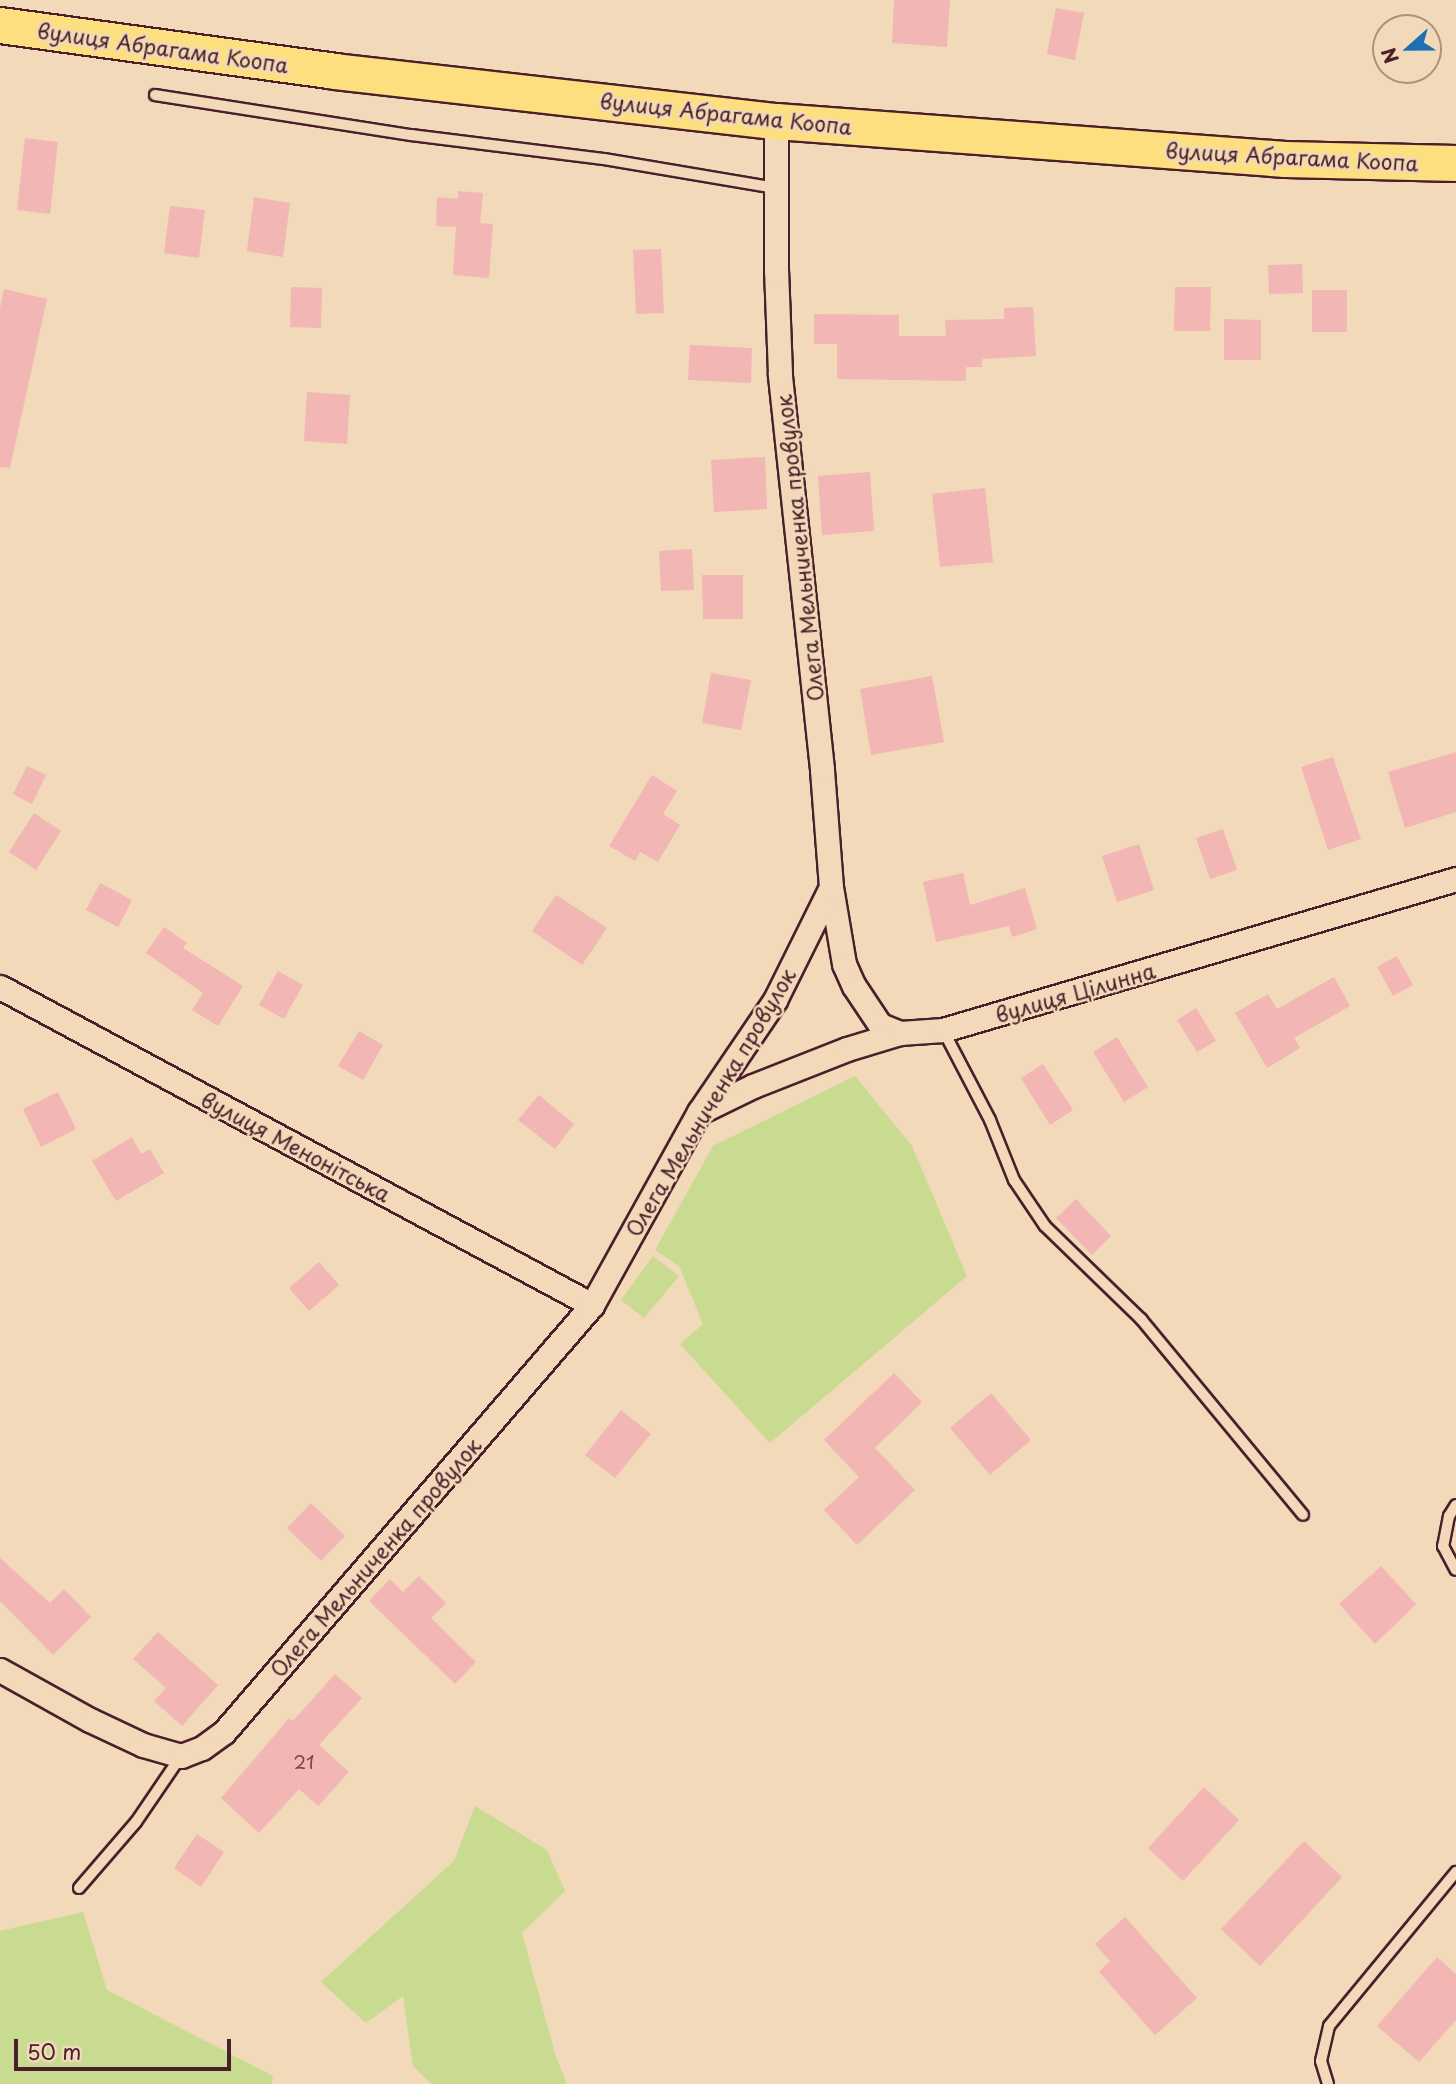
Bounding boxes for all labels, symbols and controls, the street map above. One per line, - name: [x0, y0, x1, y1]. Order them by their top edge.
- north arrow: [1372, 14, 1442, 84]
- street label: вулиця Абрагама Коопа: [35, 17, 291, 77]
- text: N: [1373, 44, 1405, 68]
- street label: вулиця Абрагама Коопа: [598, 87, 854, 139]
- street label: вулиця Абрагама Коопа: [1164, 137, 1420, 175]
- street label: Олега Мельниченка провулок: [770, 393, 828, 703]
- street label: вулиця Цілинна: [992, 957, 1158, 1027]
- street label: Олега Мельниченка провулок: [619, 963, 801, 1241]
- street label: вулиця Менонітська: [197, 1086, 395, 1206]
- street label: Олега Мельниченка провулок: [264, 1432, 486, 1682]
- house number: 21: [294, 1751, 314, 1773]
- scale bar: [18, 2024, 234, 2068]
- text: 50 m: [27, 2035, 81, 2067]

